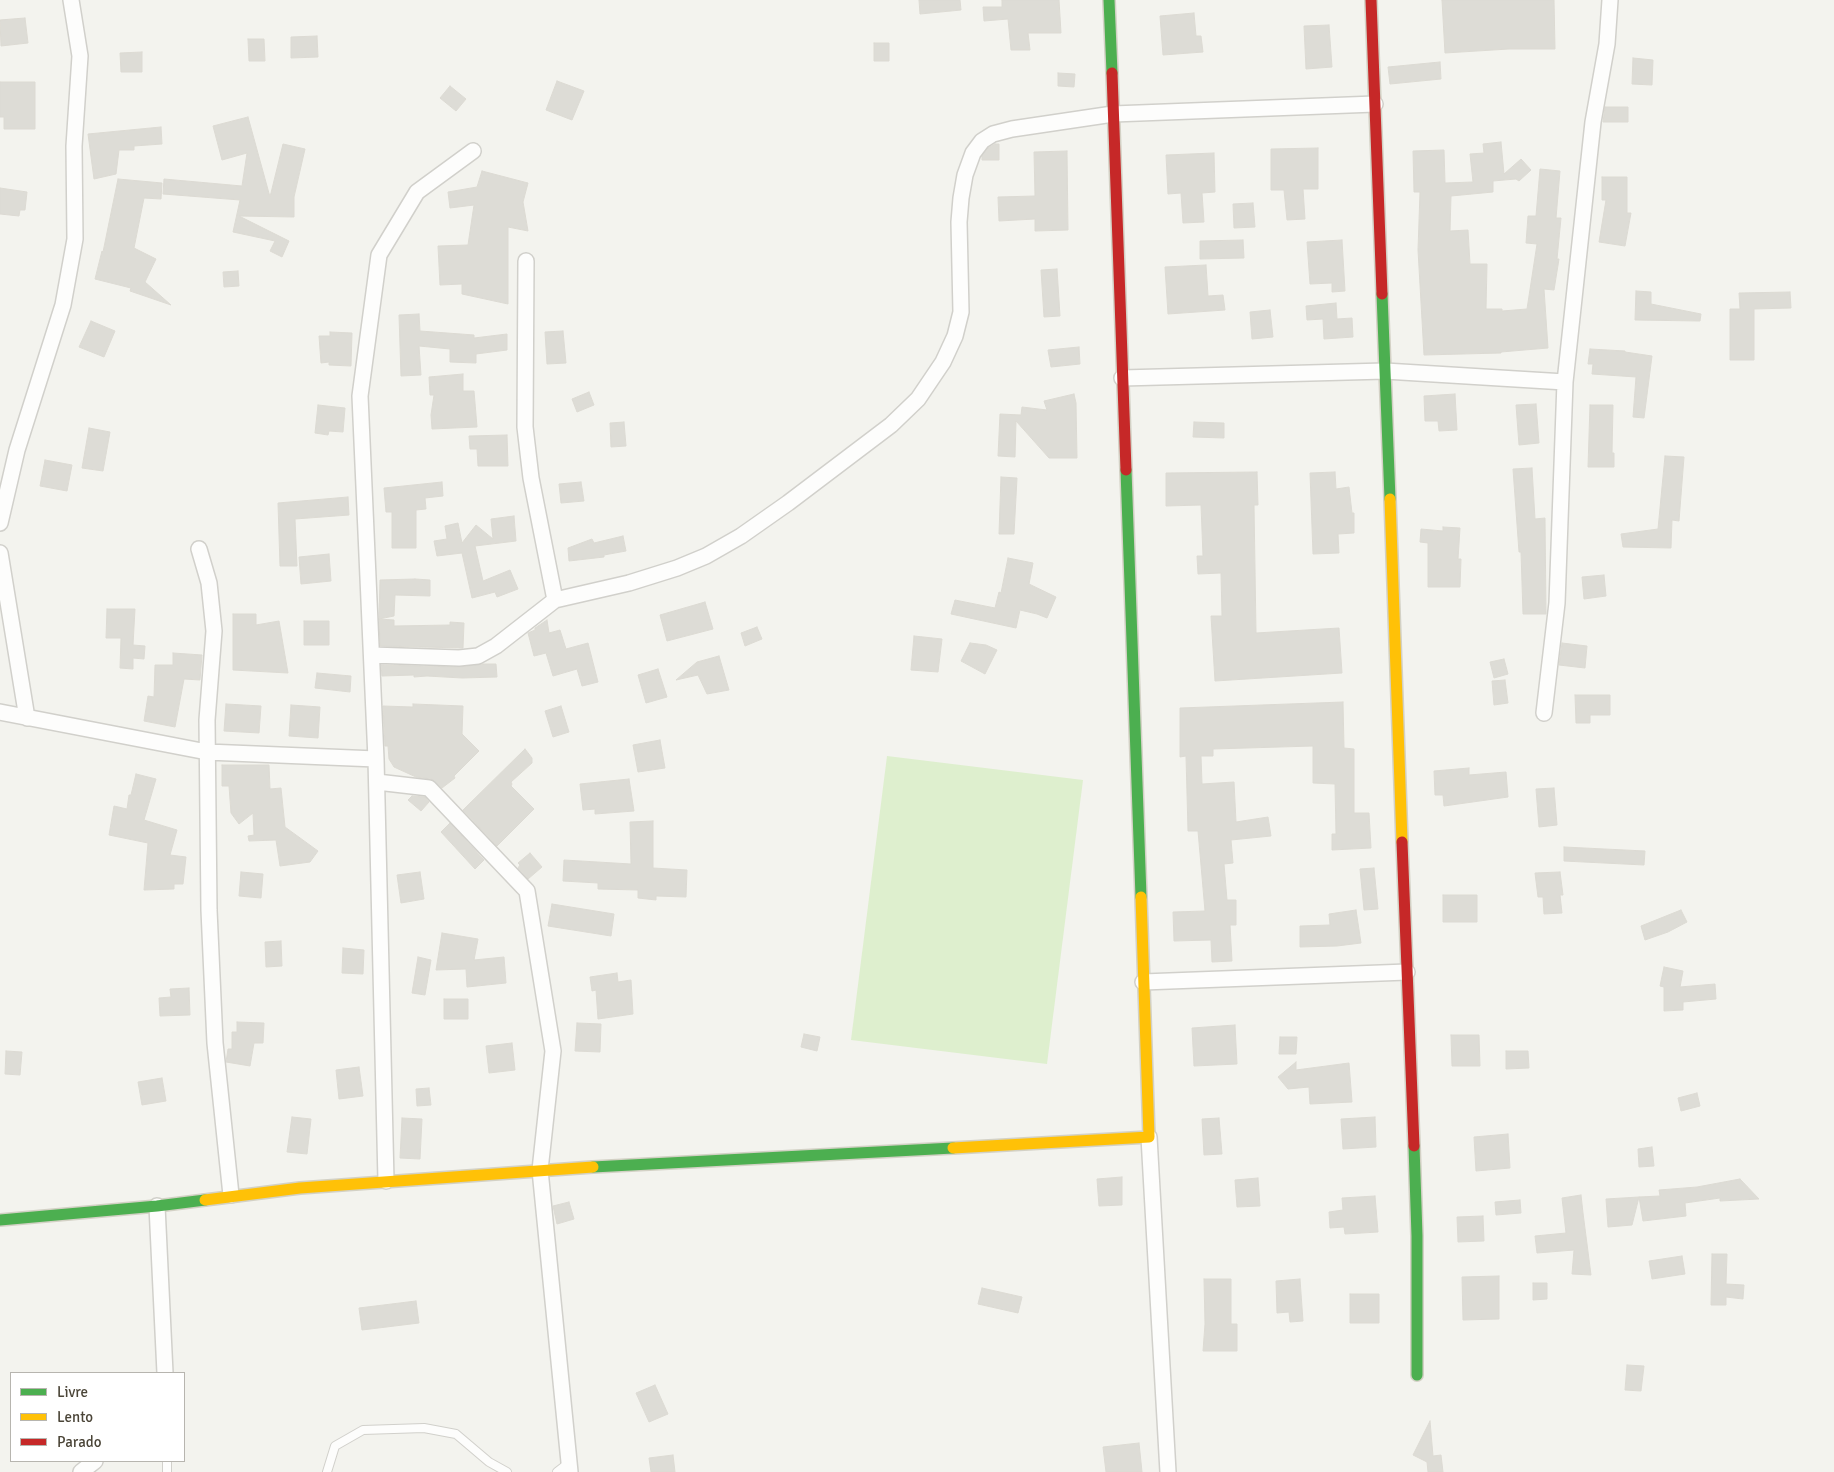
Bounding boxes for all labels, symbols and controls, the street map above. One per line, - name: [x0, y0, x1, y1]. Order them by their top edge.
- legend: [10, 1372, 185, 1462]
- text: Livre: [57, 1383, 88, 1401]
- text: Lento: [57, 1408, 93, 1426]
- text: Parado: [57, 1433, 102, 1451]

